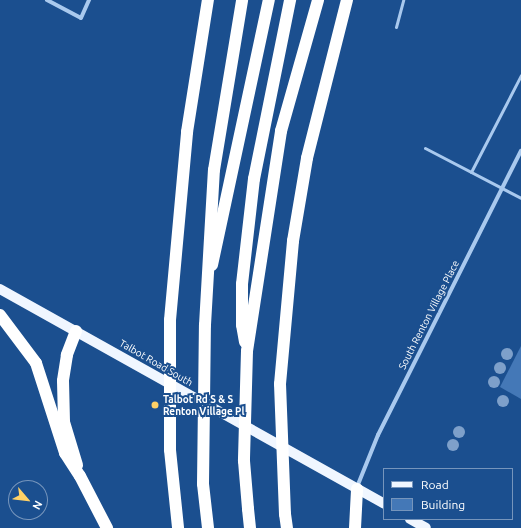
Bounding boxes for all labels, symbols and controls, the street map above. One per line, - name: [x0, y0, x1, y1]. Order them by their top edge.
- street label: South Renton Village Place: [396, 258, 462, 372]
- street label: Talbot Road South: [117, 337, 195, 389]
- place label: Talbot Rd S & S Renton Village Pl: [163, 393, 244, 416]
- marker: Talbot Rd S & S Renton Village Pl: [150, 400, 160, 410]
- legend: [383, 468, 513, 520]
- text: Road: [421, 478, 449, 491]
- north arrow: [8, 480, 48, 520]
- text: Building: [421, 498, 465, 511]
- text: N: [30, 499, 45, 512]

